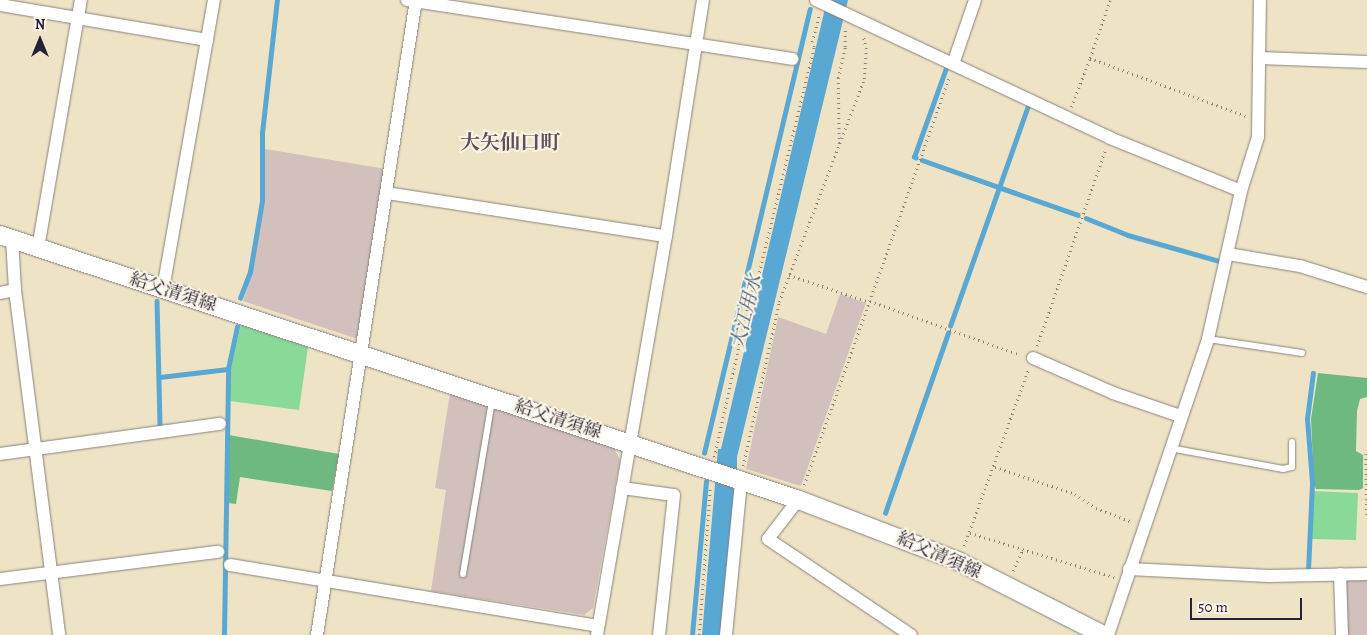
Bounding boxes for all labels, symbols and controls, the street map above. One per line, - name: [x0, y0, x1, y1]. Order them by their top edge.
- north arrow: [15, 15, 65, 65]
- text: N: [35, 15, 45, 34]
- district label: 大矢仙口町: [460, 130, 560, 154]
- street label: 給父清須線: [127, 268, 219, 316]
- water label: 大江用水: [727, 272, 767, 352]
- street label: 給父清須線: [512, 395, 604, 443]
- street label: 給父清須線: [893, 527, 985, 583]
- scale bar: [1192, 588, 1304, 620]
- text: 50 m: [1198, 597, 1228, 617]

